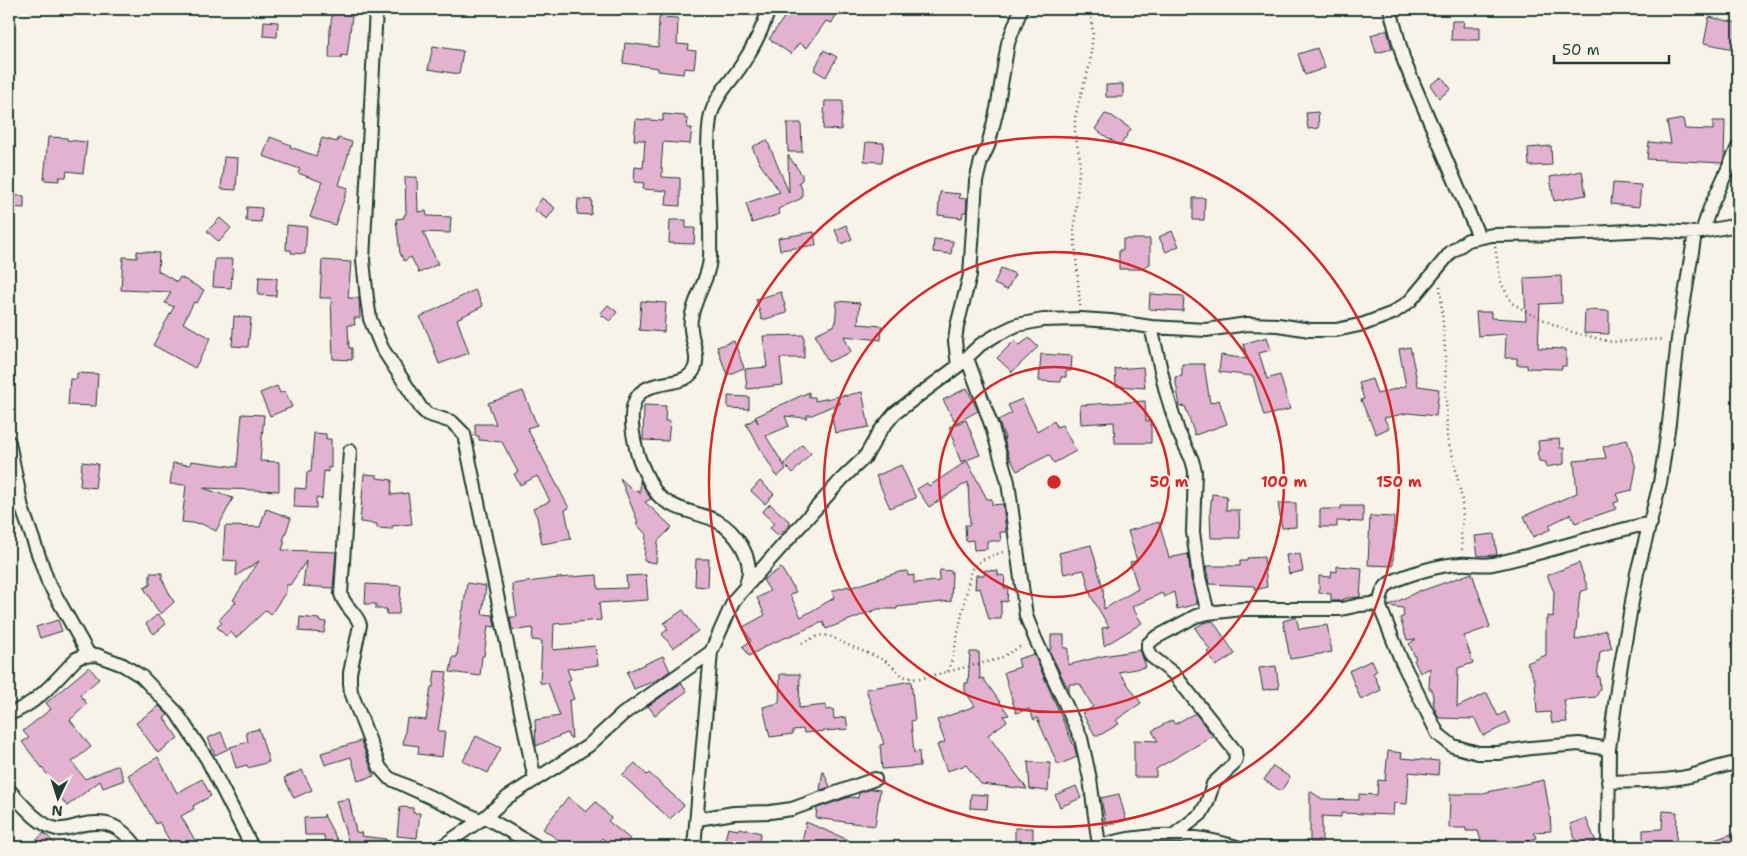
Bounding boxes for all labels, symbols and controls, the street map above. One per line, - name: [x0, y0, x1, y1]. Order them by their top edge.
- scale bar: [1554, 32, 1670, 64]
- text: 50 m: [1562, 40, 1600, 60]
- text: 50 m: [1150, 472, 1189, 492]
- text: 100 m: [1261, 472, 1307, 492]
- text: 150 m: [1376, 472, 1422, 492]
- centre of rings: [1045, 473, 1063, 491]
- north arrow: [32, 774, 82, 824]
- text: N: [51, 802, 63, 820]

